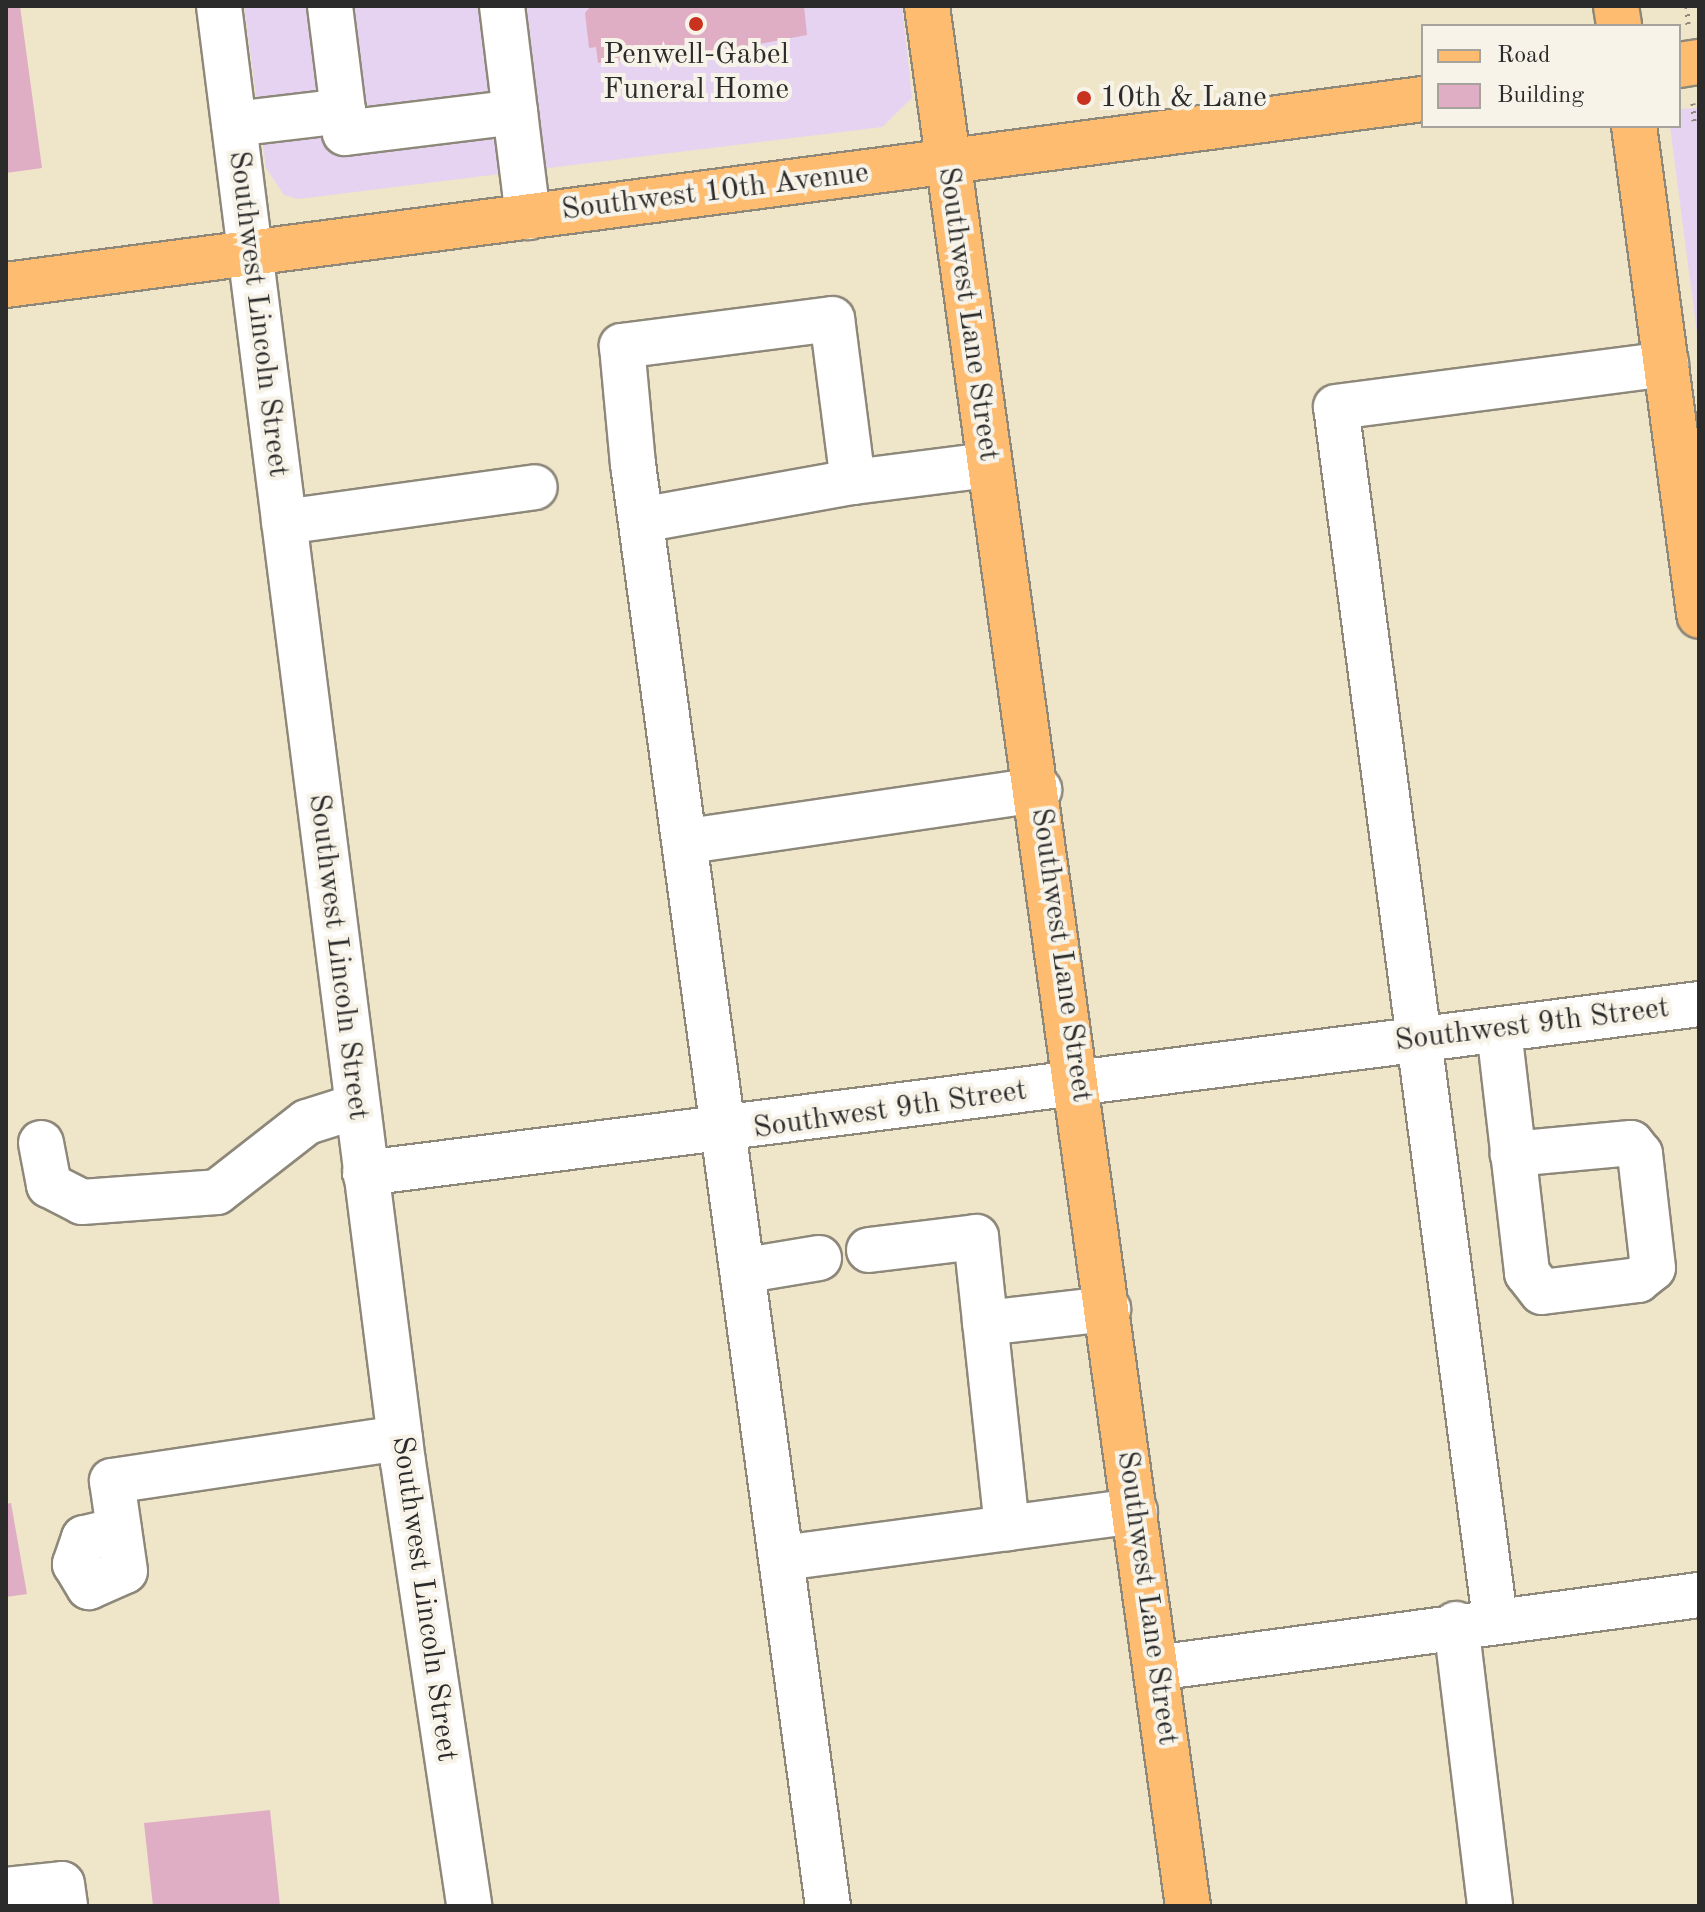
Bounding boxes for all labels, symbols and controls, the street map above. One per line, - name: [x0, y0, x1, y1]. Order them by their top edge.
- marker: Penwell-Gabel Funeral Home: [687, 15, 705, 33]
- legend: [1421, 24, 1681, 128]
- place label: Penwell-Gabel Funeral Home: [603, 37, 789, 108]
- text: Road: [1497, 44, 1550, 68]
- place label: 10th & Lane: [1100, 80, 1267, 116]
- text: Building: [1497, 84, 1584, 108]
- marker: 10th & Lane: [1075, 89, 1093, 107]
- street label: Southwest Lincoln Street: [220, 149, 296, 479]
- street label: Southwest 10th Avenue: [559, 155, 871, 229]
- street label: Southwest Lane Street: [930, 165, 1006, 463]
- street label: Southwest Lincoln Street: [300, 792, 376, 1122]
- street label: Southwest Lane Street: [1023, 806, 1099, 1104]
- street label: Southwest 9th Street: [1393, 990, 1671, 1060]
- street label: Southwest 9th Street: [751, 1073, 1029, 1147]
- street label: Southwest Lincoln Street: [383, 1434, 465, 1764]
- street label: Southwest Lane Street: [1109, 1449, 1185, 1747]

